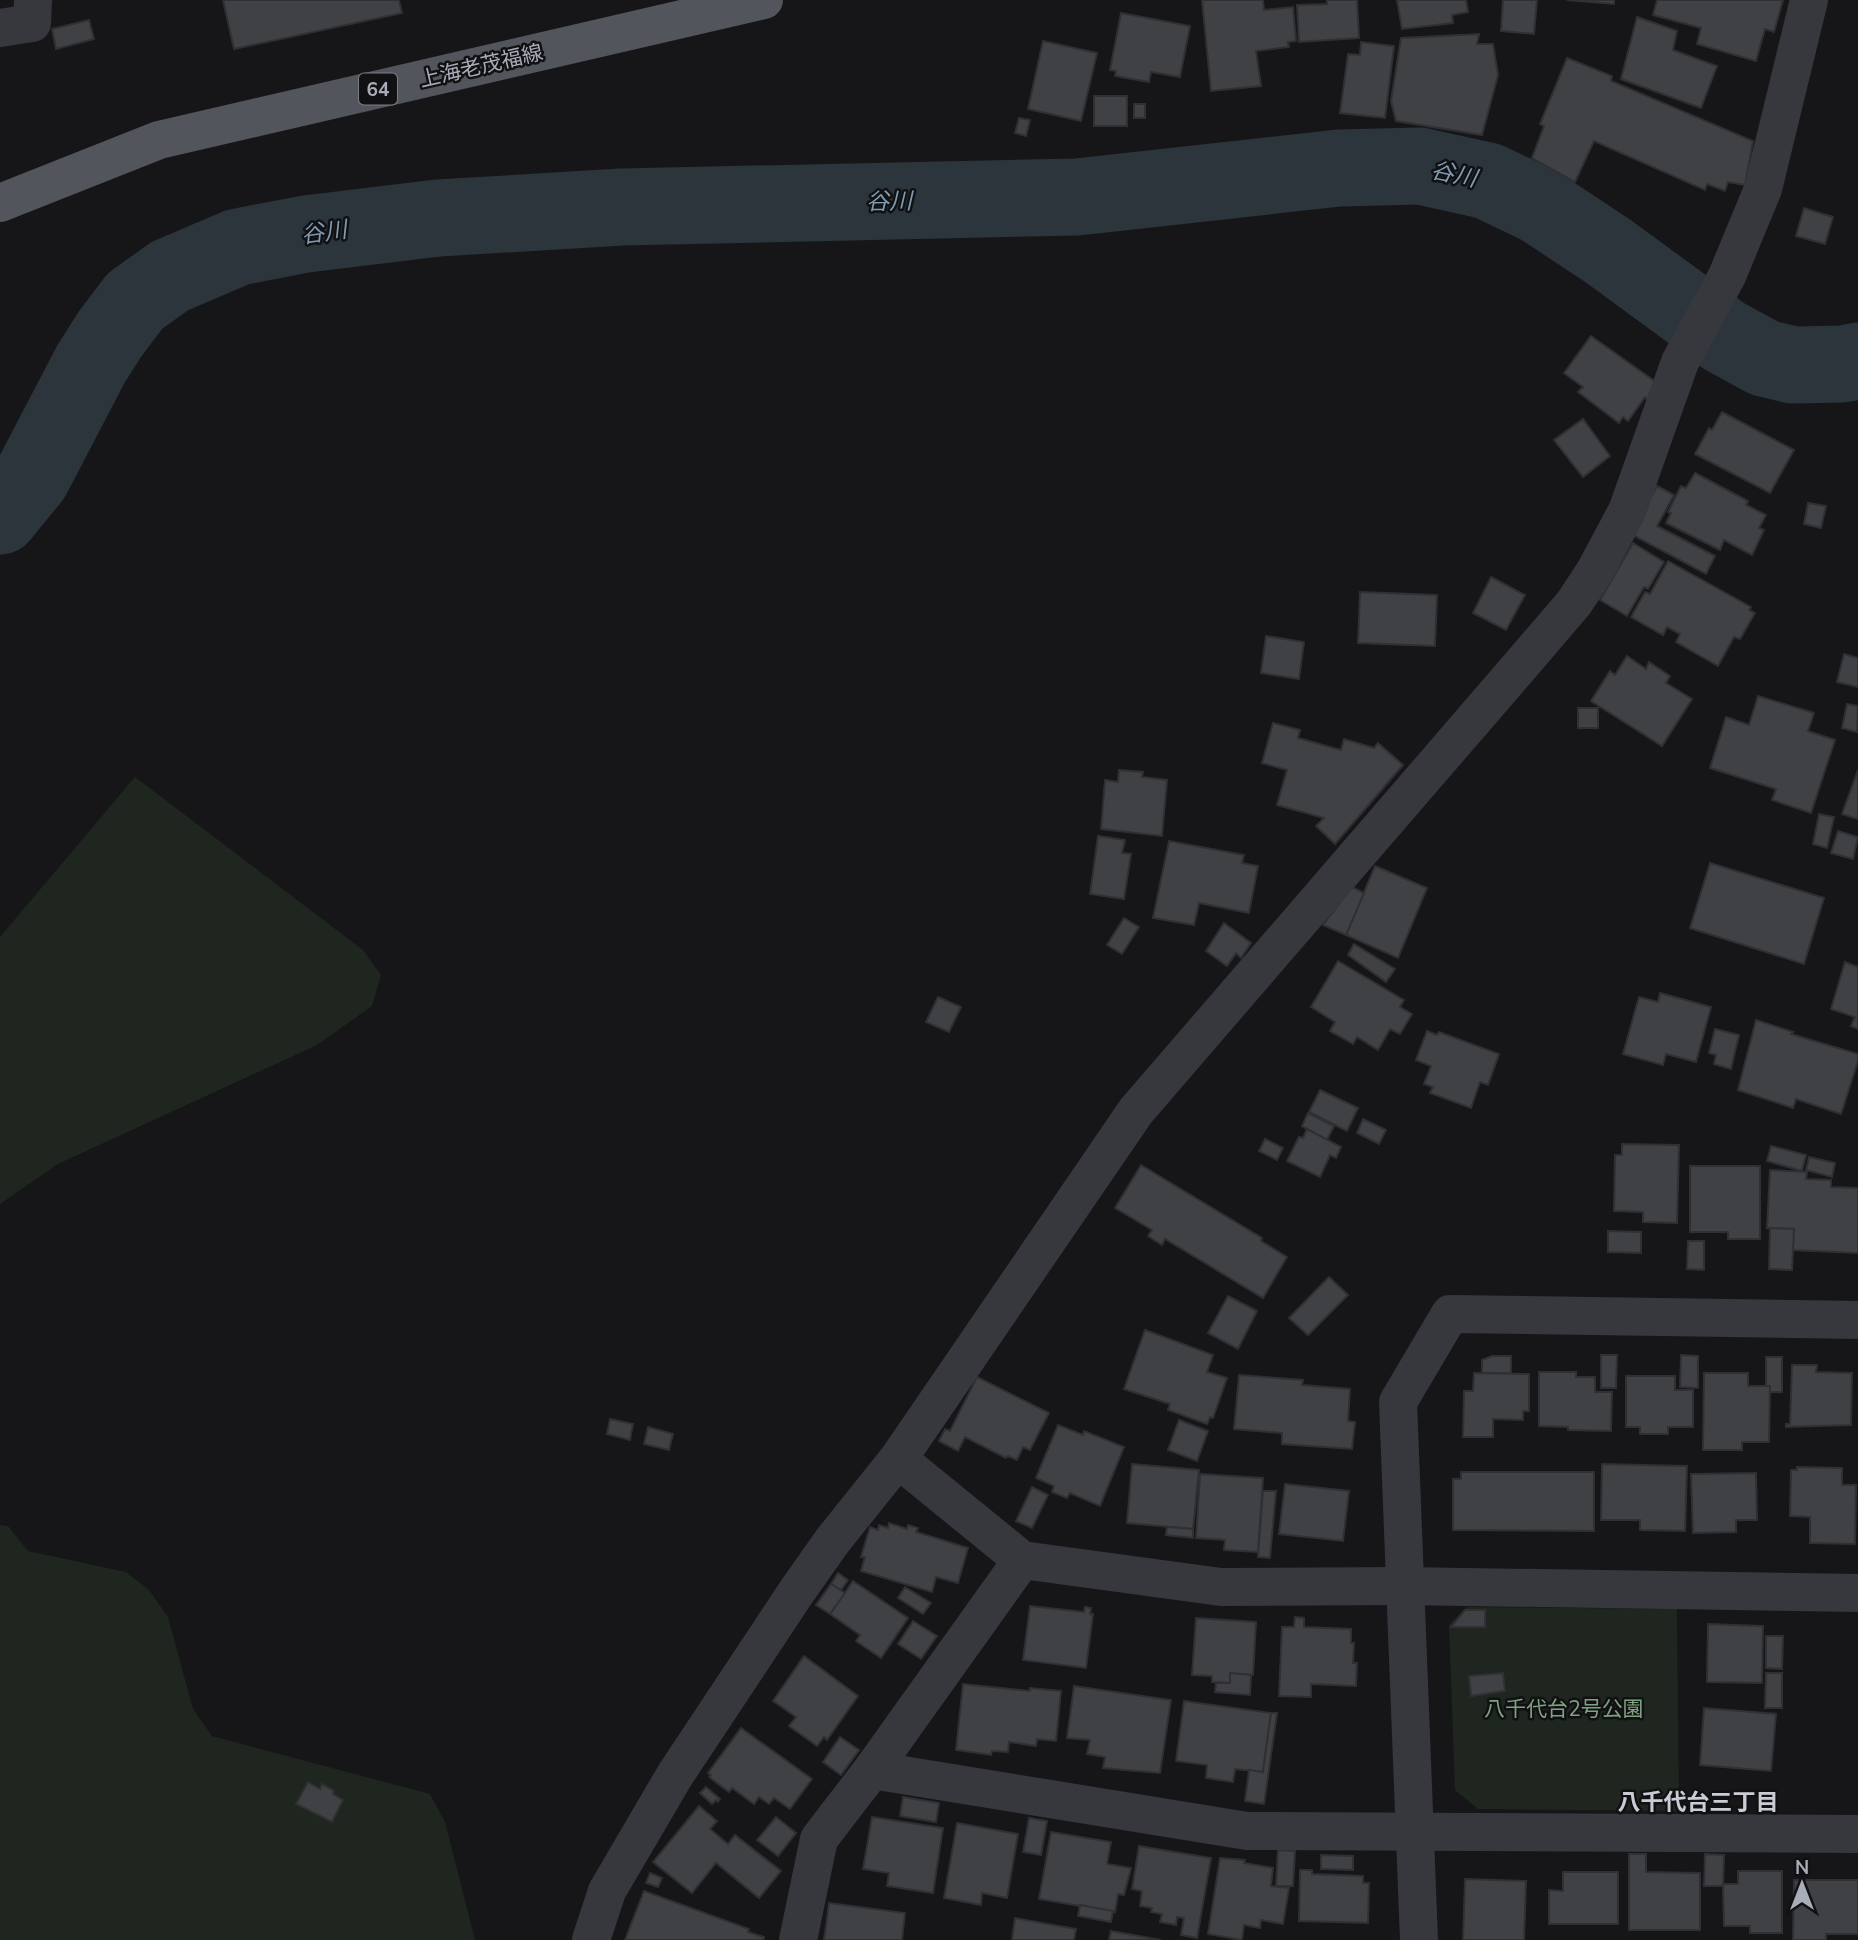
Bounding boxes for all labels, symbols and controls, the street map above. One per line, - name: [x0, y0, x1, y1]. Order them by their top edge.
- street label: 上海老茂福線: [416, 38, 546, 94]
- road number: 64: [359, 74, 397, 104]
- water label: 谷川: [1428, 155, 1483, 195]
- water label: 谷川: [866, 186, 915, 217]
- water label: 谷川: [299, 214, 352, 251]
- park label: 八千代台2号公園: [1484, 1695, 1644, 1723]
- district label: 八千代台三丁目: [1618, 1787, 1779, 1818]
- north arrow: [1767, 1849, 1837, 1919]
- text: N: [1795, 1855, 1809, 1881]

